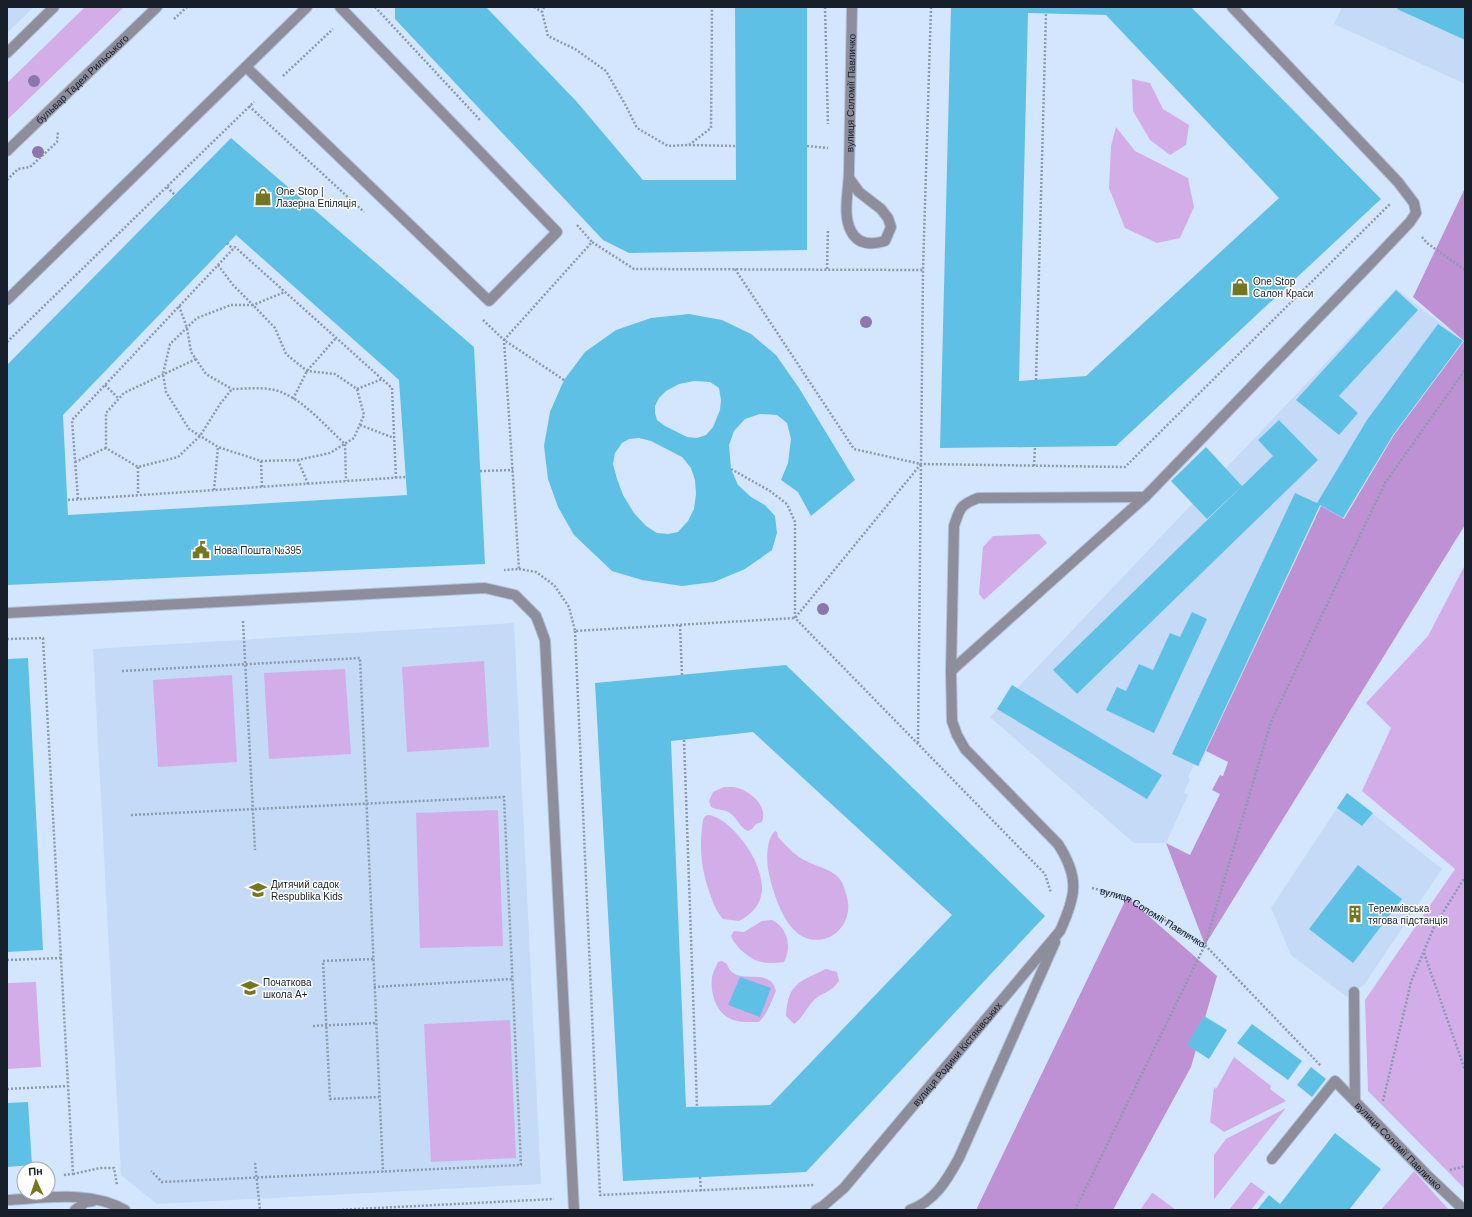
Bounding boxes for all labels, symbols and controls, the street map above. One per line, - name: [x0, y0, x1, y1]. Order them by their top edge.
- street label: бульвар Тадея Рильського: [34, 32, 131, 126]
- street label: вулиця Соломії Павличко: [844, 33, 858, 152]
- place label: One Stop | Лазерна Епіляція: [276, 186, 356, 209]
- shop icon: One Stop | Лазерна Епіляція: [253, 187, 273, 207]
- place label: One Stop Салон Краси: [1253, 276, 1313, 299]
- shop icon: One Stop Салон Краси: [1230, 277, 1250, 297]
- public building icon: Нова Пошта №395: [191, 540, 211, 560]
- place label: Нова Пошта №395: [214, 545, 302, 556]
- place label: Дитячий садок Respublika Kids: [271, 879, 343, 902]
- school or university icon: Дитячий садок Respublika Kids: [248, 880, 268, 900]
- street label: вулиця Соломії Павличко: [1099, 885, 1208, 950]
- place label: Теремківська тягова підстанція: [1368, 903, 1448, 926]
- building icon: Теремківська тягова підстанція: [1345, 904, 1365, 924]
- place label: Початкова школа А+: [263, 977, 312, 1000]
- school or university icon: Початкова школа А+: [240, 978, 260, 998]
- street label: вулиця Родини Кістяківських: [910, 1000, 1004, 1108]
- street label: вулиця Соломії Павличко: [1353, 1100, 1444, 1192]
- north arrow: [16, 1161, 56, 1201]
- text: Пн: [28, 1165, 43, 1177]

